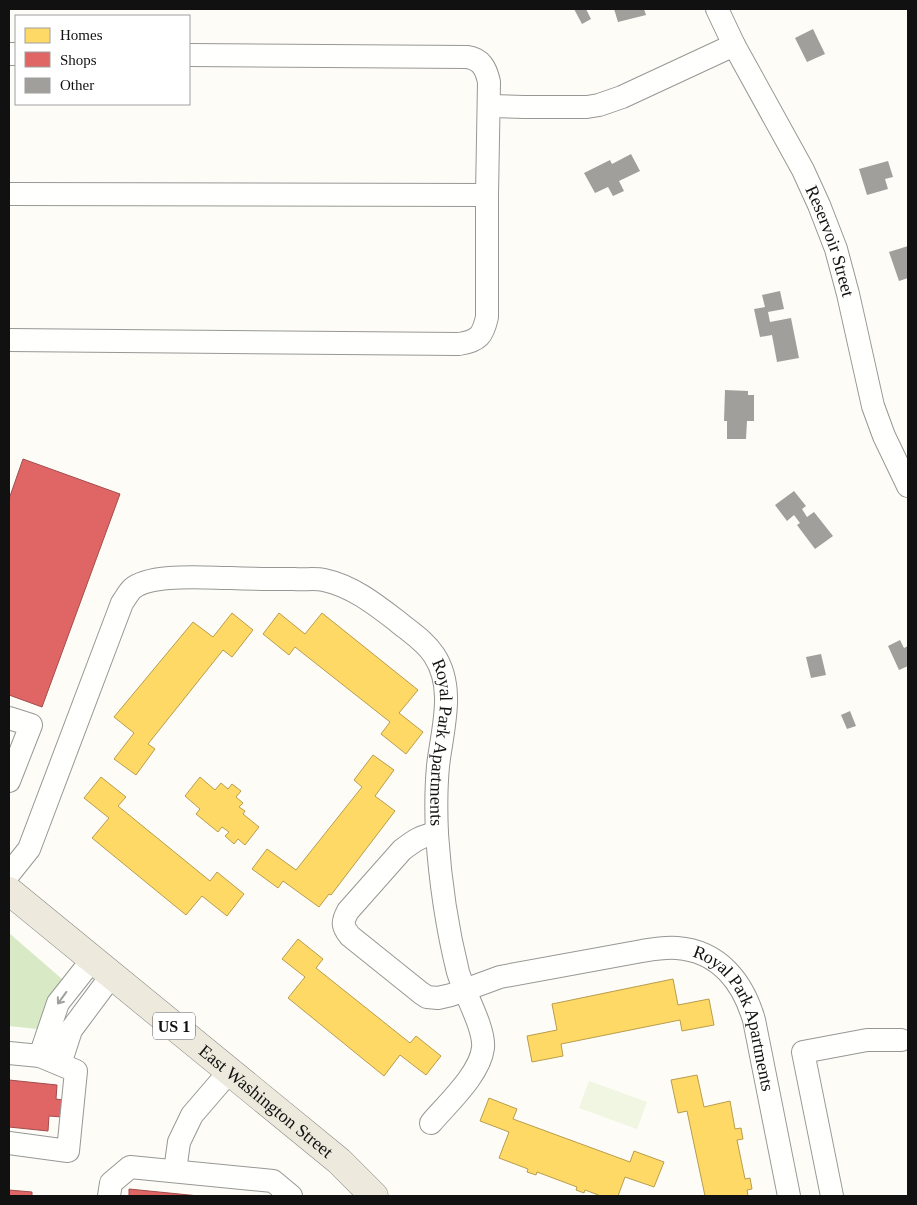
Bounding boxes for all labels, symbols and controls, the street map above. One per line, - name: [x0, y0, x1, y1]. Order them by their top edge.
- legend: [15, 15, 190, 105]
- text: Homes: [60, 27, 103, 43]
- text: Shops: [60, 52, 97, 68]
- text: Other: [60, 77, 94, 93]
- street label: Reservoir Street: [801, 182, 858, 299]
- street label: Royal Park Apartments: [426, 656, 456, 826]
- street label: Royal Park Apartments: [691, 941, 778, 1093]
- one-way arrow: [57, 991, 68, 1004]
- road number: US 1: [153, 1012, 195, 1040]
- street label: East Washington Street: [195, 1041, 337, 1162]

